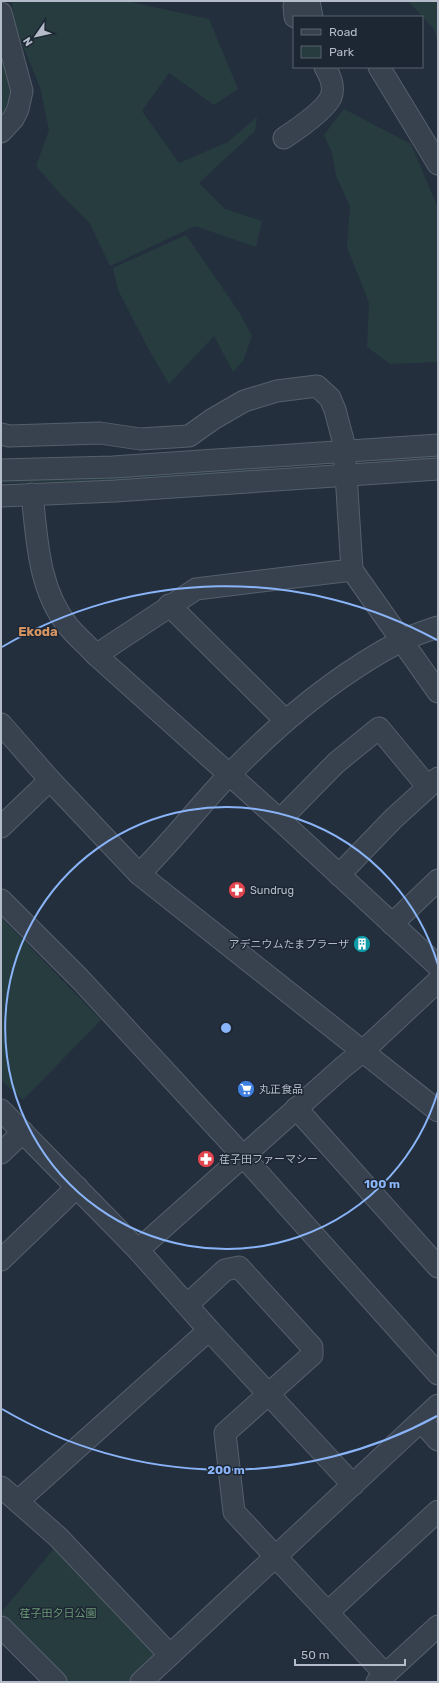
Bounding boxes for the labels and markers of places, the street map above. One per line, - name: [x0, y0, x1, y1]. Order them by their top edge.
- pharmacy icon: Sundrug: [227, 880, 247, 900]
- place label: Sundrug: [250, 884, 294, 897]
- building icon: アデニウムたまプラーザ: [352, 934, 372, 954]
- place label: アデニウムたまプラーザ: [229, 938, 349, 951]
- centre of rings: [219, 1021, 233, 1035]
- supermarket icon: 丸正食品: [236, 1079, 256, 1099]
- place label: 丸正食品: [259, 1083, 303, 1096]
- pharmacy icon: 荏子田ファーマシー: [196, 1149, 216, 1169]
- place label: 荏子田ファーマシー: [219, 1153, 318, 1166]

